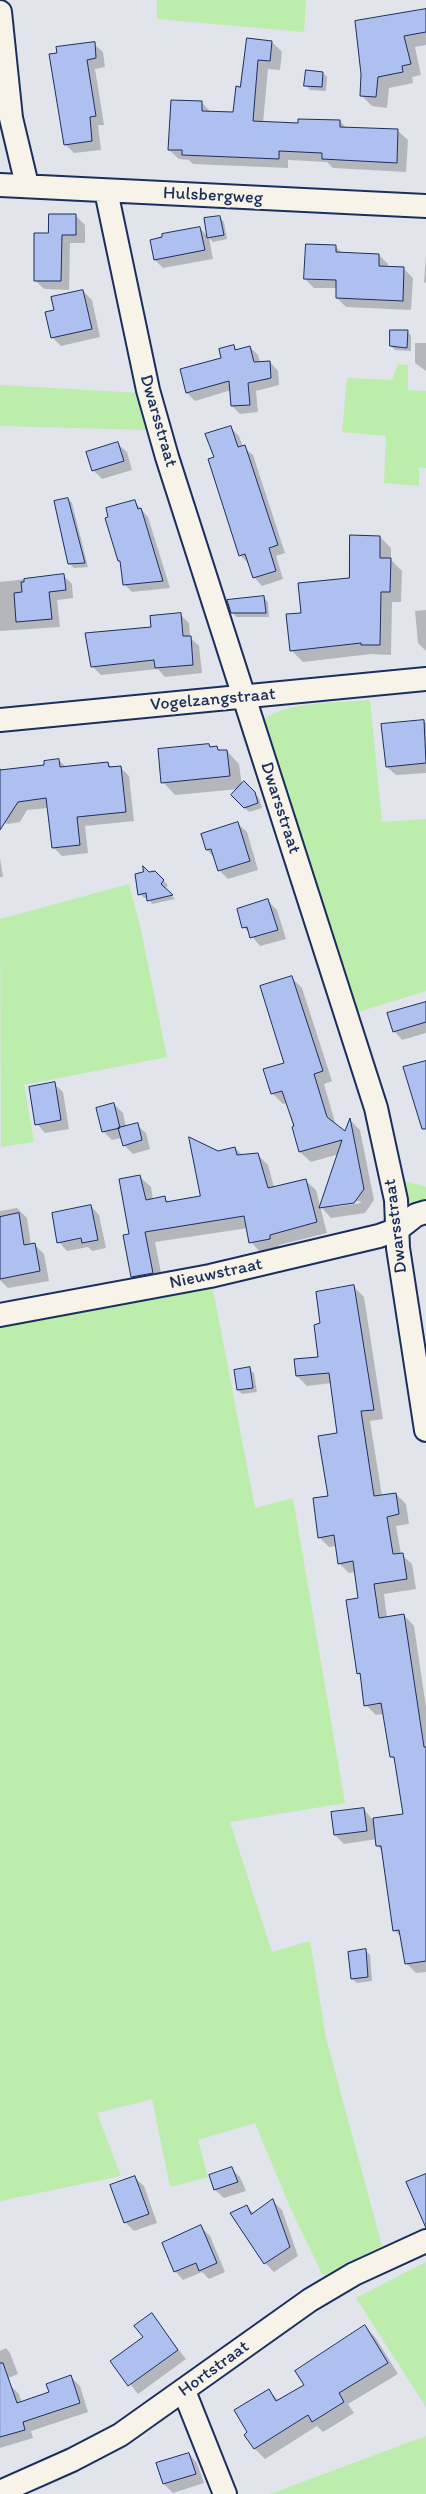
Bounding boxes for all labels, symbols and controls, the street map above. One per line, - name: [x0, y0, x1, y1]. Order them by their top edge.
- street label: Hulsbergweg: [163, 183, 263, 209]
- street label: Dwarsstraat: [134, 372, 182, 470]
- street label: Vogelzangstraat: [149, 684, 277, 716]
- street label: Dwarsstraat: [255, 759, 305, 857]
- street label: Dwarsstraat: [379, 1177, 413, 1275]
- street label: Nieuwstraat: [168, 1254, 264, 1294]
- street label: Hortstraat: [174, 2336, 254, 2402]

